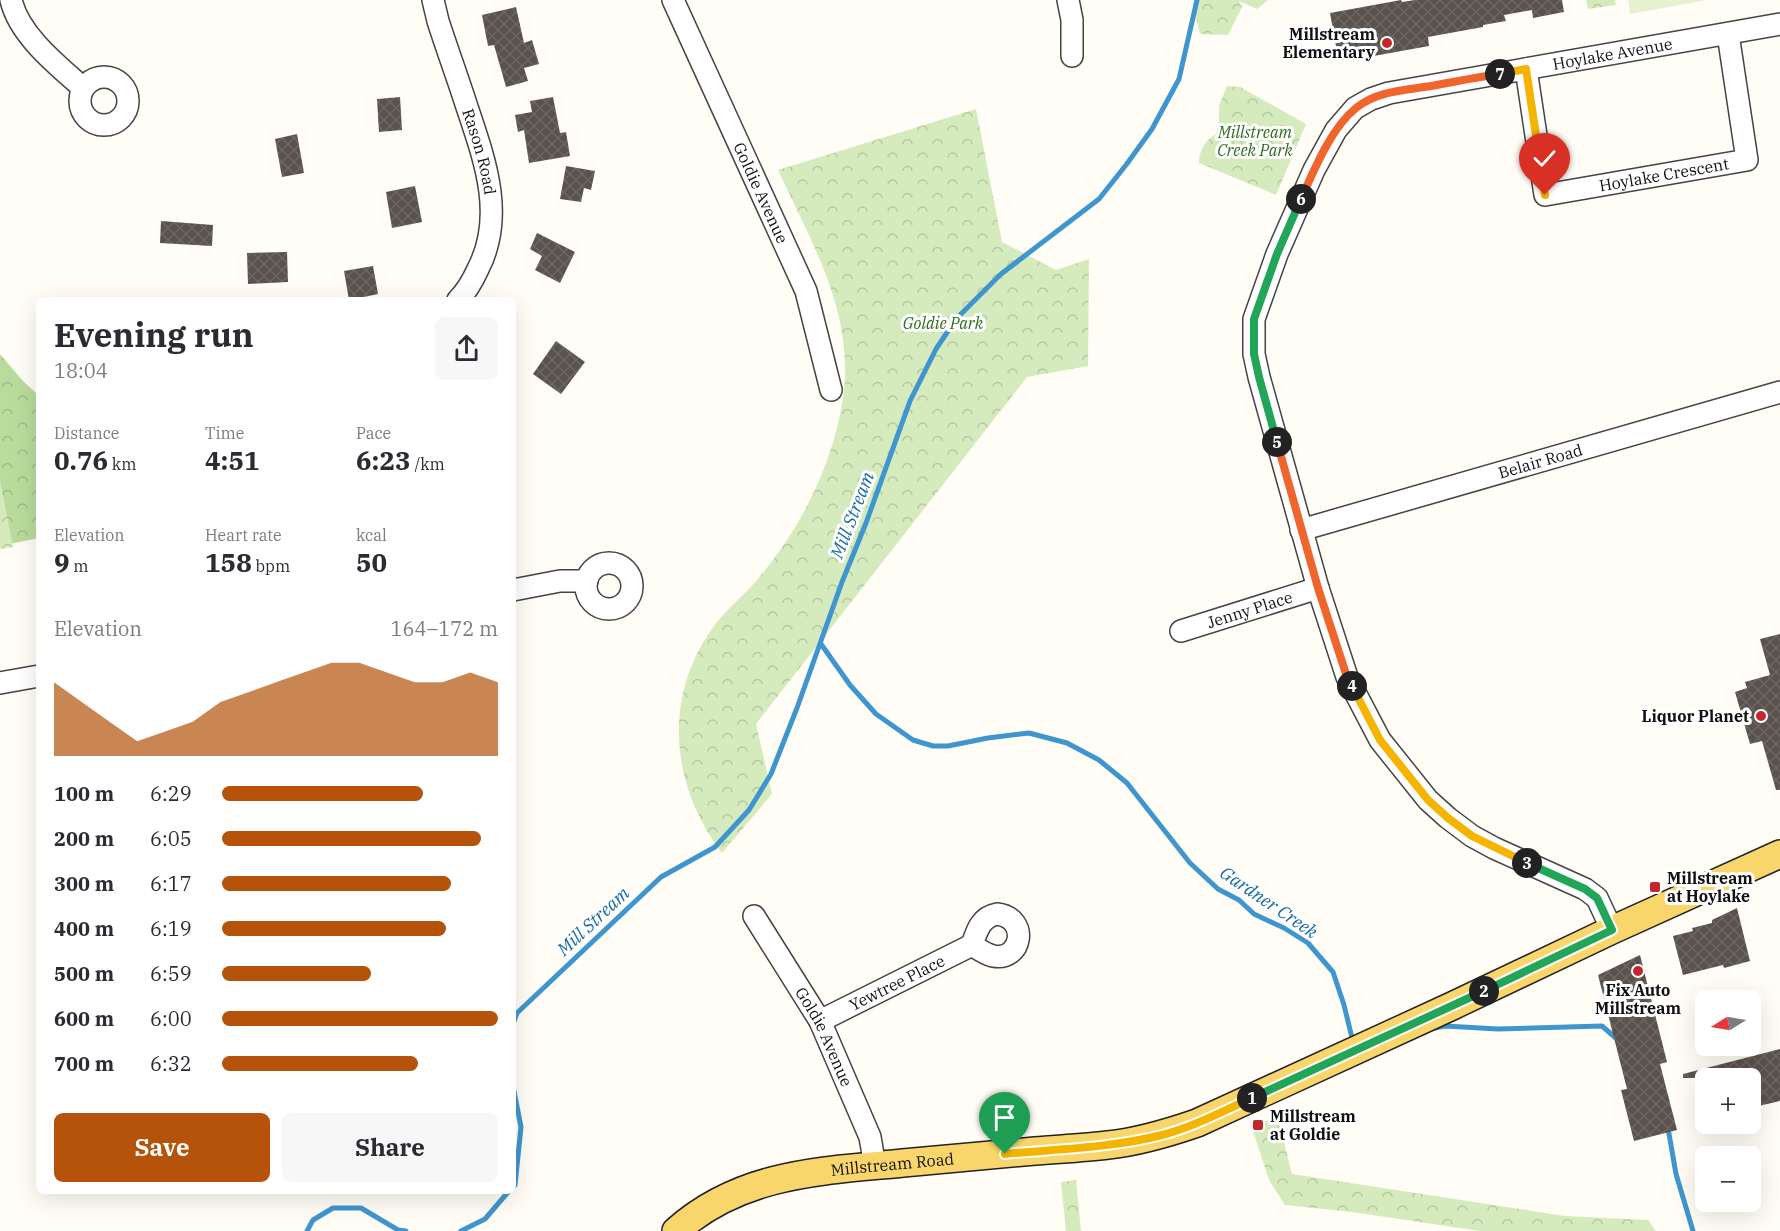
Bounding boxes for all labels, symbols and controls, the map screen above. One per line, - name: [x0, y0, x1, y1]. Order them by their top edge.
- place label: Millstream Elementary: [1282, 24, 1376, 62]
- street label: Hoylake Avenue: [1551, 33, 1674, 74]
- marker: Millstream Elementary: [1380, 36, 1394, 50]
- pin: 7: [1485, 59, 1515, 89]
- text: 7: [1495, 64, 1505, 84]
- street label: Rason Road: [458, 106, 500, 196]
- park label: Millstream Creek Park: [1217, 122, 1293, 160]
- pin: [1519, 133, 1570, 195]
- street label: Goldie Avenue: [729, 139, 793, 246]
- icon: check: [1528, 142, 1561, 175]
- street label: Hoylake Crescent: [1597, 153, 1731, 195]
- pin: 6: [1286, 184, 1316, 214]
- text: 6: [1296, 189, 1306, 209]
- text: Evening run: [54, 313, 254, 356]
- park label: Goldie Park: [903, 313, 984, 333]
- button: share: [435, 317, 498, 380]
- text: 18:04: [54, 357, 108, 384]
- text: Distance: [54, 423, 119, 443]
- text: Time: [205, 423, 244, 443]
- text: Pace: [356, 423, 391, 443]
- pin: 5: [1262, 427, 1292, 457]
- text: 5: [1272, 432, 1282, 452]
- street label: Belair Road: [1496, 439, 1585, 483]
- text: 0.76: [54, 443, 108, 477]
- text: 4:51: [205, 443, 260, 477]
- text: 6:23: [356, 443, 411, 477]
- text: km: [108, 454, 136, 474]
- text: /km: [411, 454, 445, 474]
- water label: Mill Stream: [825, 469, 879, 562]
- text: Elevation: [54, 525, 124, 545]
- text: Heart rate: [205, 525, 282, 545]
- text: kcal: [356, 525, 387, 545]
- text: 9: [54, 545, 70, 579]
- text: 158: [205, 545, 252, 579]
- text: 50: [356, 545, 387, 579]
- text: m: [70, 556, 89, 576]
- text: bpm: [252, 556, 290, 576]
- street label: Jenny Place: [1204, 587, 1295, 632]
- text: Elevation: [54, 615, 142, 642]
- text: 164–172 m: [391, 615, 498, 642]
- pin: 4: [1337, 671, 1367, 701]
- text: 4: [1347, 676, 1357, 696]
- place label: Liquor Planet: [1642, 706, 1749, 726]
- marker: Liquor Planet: [1754, 709, 1768, 723]
- text: 100 m: [54, 780, 114, 807]
- text: 6:29: [150, 780, 192, 807]
- text: 200 m: [54, 825, 114, 852]
- text: 6:05: [150, 825, 192, 852]
- pin: 3: [1512, 848, 1542, 878]
- text: 3: [1522, 853, 1532, 873]
- water label: Gardner Creek: [1216, 861, 1323, 943]
- place label: Millstream at Hoylake: [1667, 868, 1753, 906]
- text: 300 m: [54, 870, 114, 897]
- text: 6:17: [150, 870, 192, 897]
- marker: Millstream at Hoylake: [1648, 880, 1662, 894]
- water label: Mill Stream: [551, 882, 634, 961]
- text: 400 m: [54, 915, 114, 942]
- text: 6:19: [150, 915, 192, 942]
- street label: Yewtree Place: [846, 950, 948, 1015]
- text: 500 m: [54, 960, 114, 987]
- text: 6:59: [150, 960, 192, 987]
- marker: Fix Auto Millstream: [1631, 964, 1645, 978]
- pin: 2: [1469, 976, 1499, 1006]
- place label: Fix Auto Millstream: [1595, 980, 1681, 1018]
- text: 2: [1479, 981, 1489, 1001]
- street label: Goldie Avenue: [791, 983, 857, 1090]
- north arrow: [1695, 990, 1761, 1056]
- map controls: [1695, 990, 1761, 1212]
- text: 600 m: [54, 1005, 114, 1032]
- text: 6:00: [150, 1005, 192, 1032]
- text: 700 m: [54, 1050, 114, 1077]
- text: 6:32: [150, 1050, 192, 1077]
- button: +: [1695, 1068, 1761, 1134]
- pin: 1: [1237, 1083, 1267, 1113]
- text: 1: [1247, 1088, 1257, 1108]
- pin: [979, 1092, 1030, 1154]
- icon: arrive: [988, 1101, 1021, 1134]
- place label: Millstream at Goldie: [1270, 1106, 1356, 1144]
- button: Save: [54, 1113, 270, 1182]
- button: Share: [282, 1113, 498, 1182]
- marker: Millstream at Goldie: [1251, 1118, 1265, 1132]
- button: −: [1695, 1146, 1761, 1212]
- street label: Millstream Road: [830, 1148, 955, 1180]

